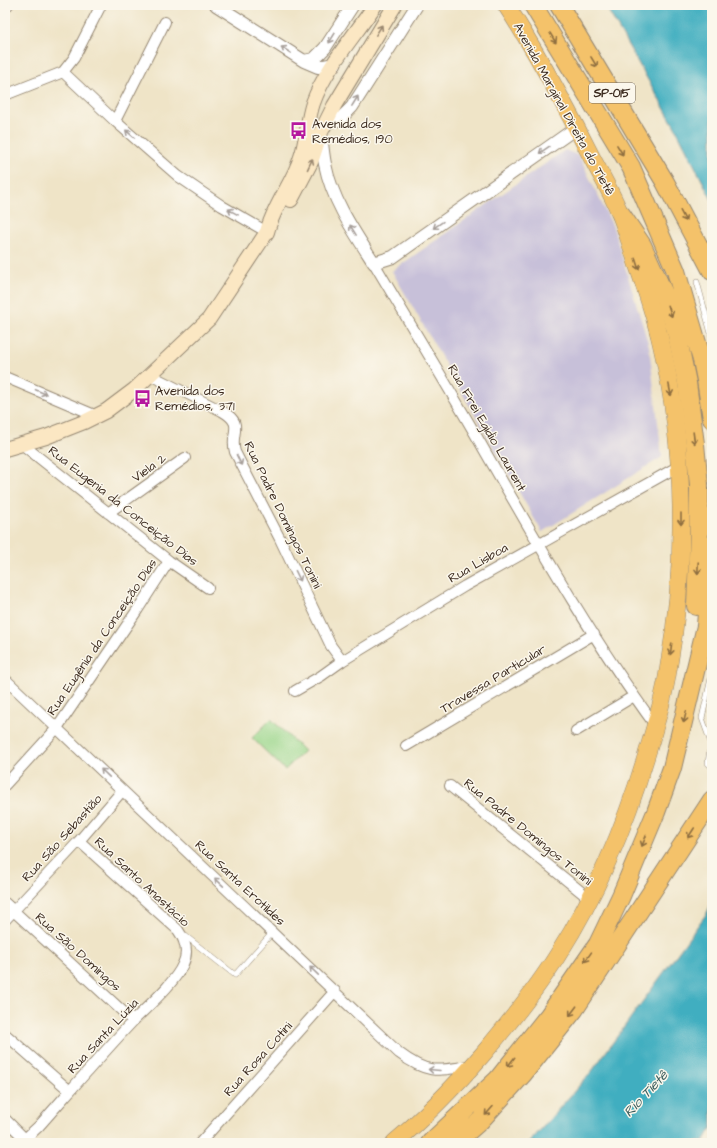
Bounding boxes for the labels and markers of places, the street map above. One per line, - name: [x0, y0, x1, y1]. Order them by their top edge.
- place label: Avenida dos Remédios, 190: [312, 115, 393, 148]
- bus stop icon: Avenida dos Remédios, 190: [289, 121, 309, 141]
- place label: Avenida dos Remédios, 371: [155, 382, 235, 415]
- bus stop icon: Avenida dos Remédios, 371: [132, 388, 152, 408]

